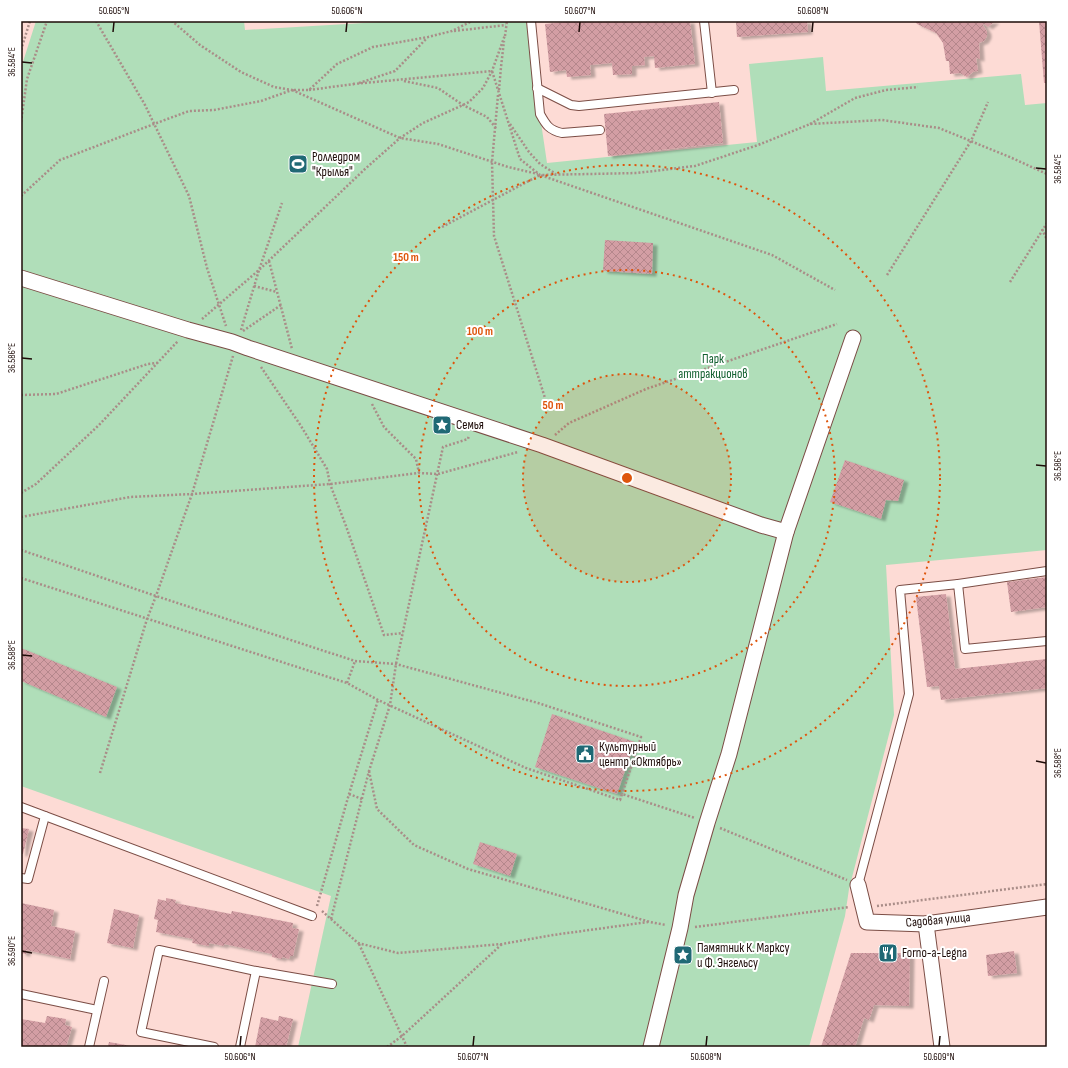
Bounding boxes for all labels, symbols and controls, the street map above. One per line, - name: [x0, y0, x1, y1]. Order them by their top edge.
- text: 50.605°N: [99, 5, 129, 17]
- text: 50.606°N: [331, 5, 363, 17]
- text: 50.607°N: [564, 5, 596, 17]
- text: 50.608°N: [798, 5, 828, 17]
- text: 36.584°E: [6, 47, 18, 77]
- place label: Ролледром "Крылья": [312, 149, 360, 180]
- sports icon: Ролледром "Крылья": [287, 153, 309, 175]
- text: 36.584°E: [1052, 154, 1064, 184]
- text: 150 m: [393, 250, 419, 265]
- text: 100 m: [467, 324, 493, 339]
- text: 36.586°E: [6, 343, 18, 373]
- park label: Парк аттракционов: [678, 351, 748, 382]
- text: 50 m: [543, 398, 563, 413]
- place icon: Семья: [431, 414, 453, 436]
- place label: Семья: [456, 417, 484, 433]
- text: 36.586°E: [1052, 451, 1064, 481]
- centre of rings: [620, 471, 634, 485]
- text: 36.588°E: [6, 640, 18, 670]
- place label: Культурный центр «Октябрь»: [599, 739, 682, 770]
- public building icon: Культурный центр «Октябрь»: [574, 743, 596, 765]
- text: 36.588°E: [1052, 748, 1064, 778]
- street label: Садовая улица: [905, 909, 971, 931]
- text: 36.590°E: [6, 936, 18, 966]
- place label: Памятник К. Марксу и Ф. Энгельсу: [697, 940, 790, 971]
- restaurant icon: Forno-a-Legna: [877, 942, 899, 964]
- place icon: Памятник К. Марксу и Ф. Энгельсу: [672, 944, 694, 966]
- place label: Forno-a-Legna: [902, 945, 967, 961]
- text: 50.606°N: [224, 1051, 256, 1063]
- text: 50.607°N: [457, 1051, 489, 1063]
- text: 50.608°N: [691, 1051, 721, 1063]
- text: 50.609°N: [923, 1051, 955, 1063]

